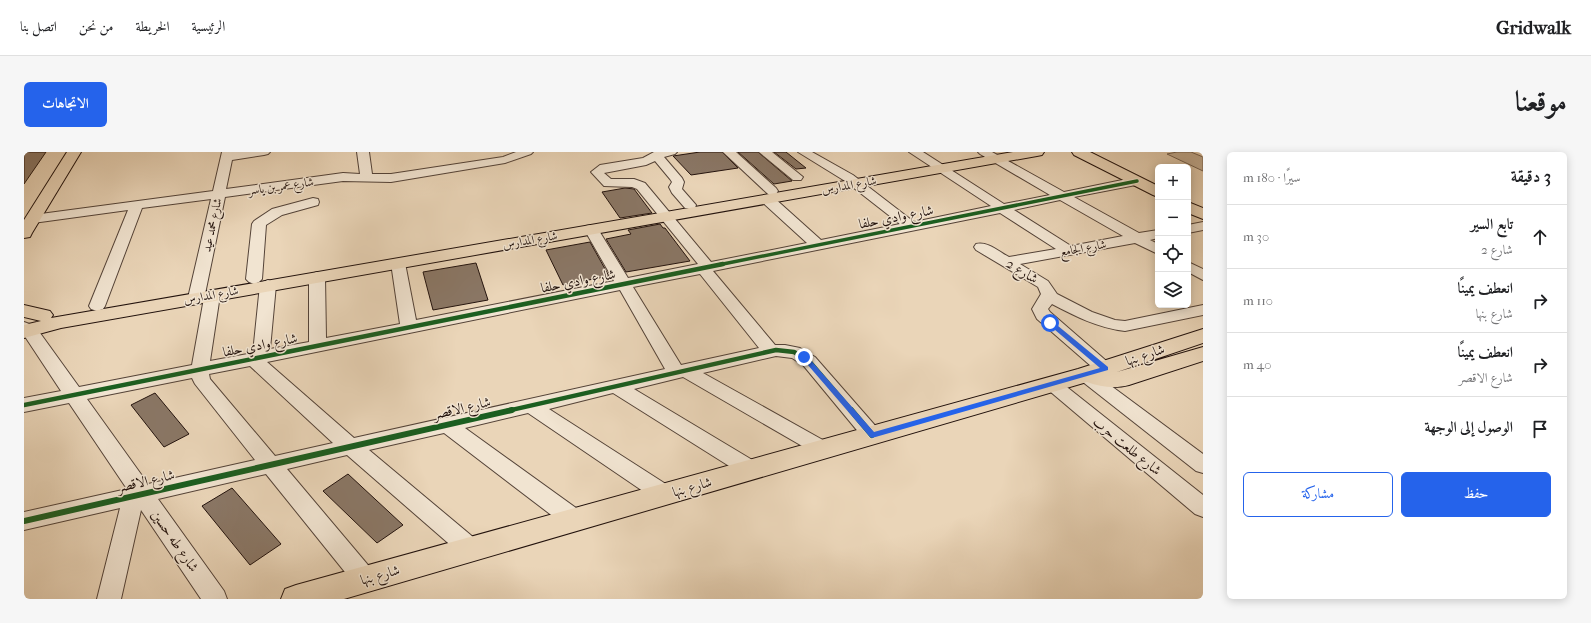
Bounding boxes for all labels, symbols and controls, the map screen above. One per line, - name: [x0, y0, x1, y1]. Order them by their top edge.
- text: Gridwalk: [1496, 17, 1571, 39]
- text: اتصل بنا: [20, 18, 57, 35]
- text: من نحن: [79, 18, 114, 35]
- text: الخريطة: [136, 18, 170, 35]
- text: الرئيسية: [192, 18, 225, 35]
- button: الاتجاهات: [24, 82, 107, 127]
- text: موقعنا: [1515, 85, 1567, 118]
- map controls: [1155, 164, 1191, 308]
- button: +: [1155, 164, 1191, 200]
- text: 3 دقيقة: [1511, 166, 1551, 186]
- text: سيرًا · 180 m: [1243, 170, 1301, 185]
- street label: شارع المدارس: [821, 173, 878, 201]
- street label: شارع عمر بن ياسر: [245, 174, 315, 202]
- street label: شارع محمد عيد: [199, 197, 228, 254]
- button: −: [1155, 200, 1191, 236]
- street label: شارع وادي حلفا: [857, 201, 935, 236]
- text: تابع السير: [1471, 215, 1513, 233]
- icon: ahead: [1529, 226, 1551, 248]
- street label: شارع المدارس: [502, 228, 559, 256]
- text: 30 m: [1243, 229, 1269, 244]
- button: locate: [1155, 236, 1191, 272]
- street label: شارع الجامع: [1059, 237, 1108, 263]
- text: شارع 2: [1481, 242, 1513, 257]
- street label: شارع 2: [1001, 255, 1041, 290]
- street label: شارع وادي حلفا: [539, 265, 617, 300]
- button: layers: [1155, 272, 1191, 308]
- text: انعطف يمينًا: [1458, 279, 1513, 297]
- street label: شارع المدارس: [183, 283, 240, 311]
- icon: right: [1529, 290, 1551, 312]
- text: 110 m: [1243, 293, 1273, 308]
- text: شارع بنها: [1476, 306, 1513, 321]
- route start: [1041, 314, 1059, 332]
- street label: شارع وادي حلفا: [221, 329, 299, 364]
- street label: شارع بنها: [1123, 340, 1168, 372]
- text: انعطف يمينًا: [1458, 343, 1513, 361]
- route end: [795, 348, 813, 366]
- icon: right: [1529, 354, 1551, 376]
- text: 40 m: [1243, 357, 1271, 372]
- text: شارع الاقصر: [1459, 370, 1513, 385]
- street label: شارع الاقصر: [430, 393, 493, 426]
- street label: شارع طلعت حرب: [1087, 413, 1165, 481]
- text: الوصول إلى الوجهة: [1424, 418, 1513, 436]
- icon: arrive: [1529, 418, 1551, 440]
- street label: شارع الاقصر: [114, 466, 177, 499]
- button: مشاركة: [1243, 472, 1393, 517]
- button: حفظ: [1401, 472, 1551, 517]
- street label: شارع بنها: [670, 473, 715, 504]
- street label: شارع طه حسين: [145, 507, 202, 577]
- street label: شارع بنها: [358, 561, 403, 592]

